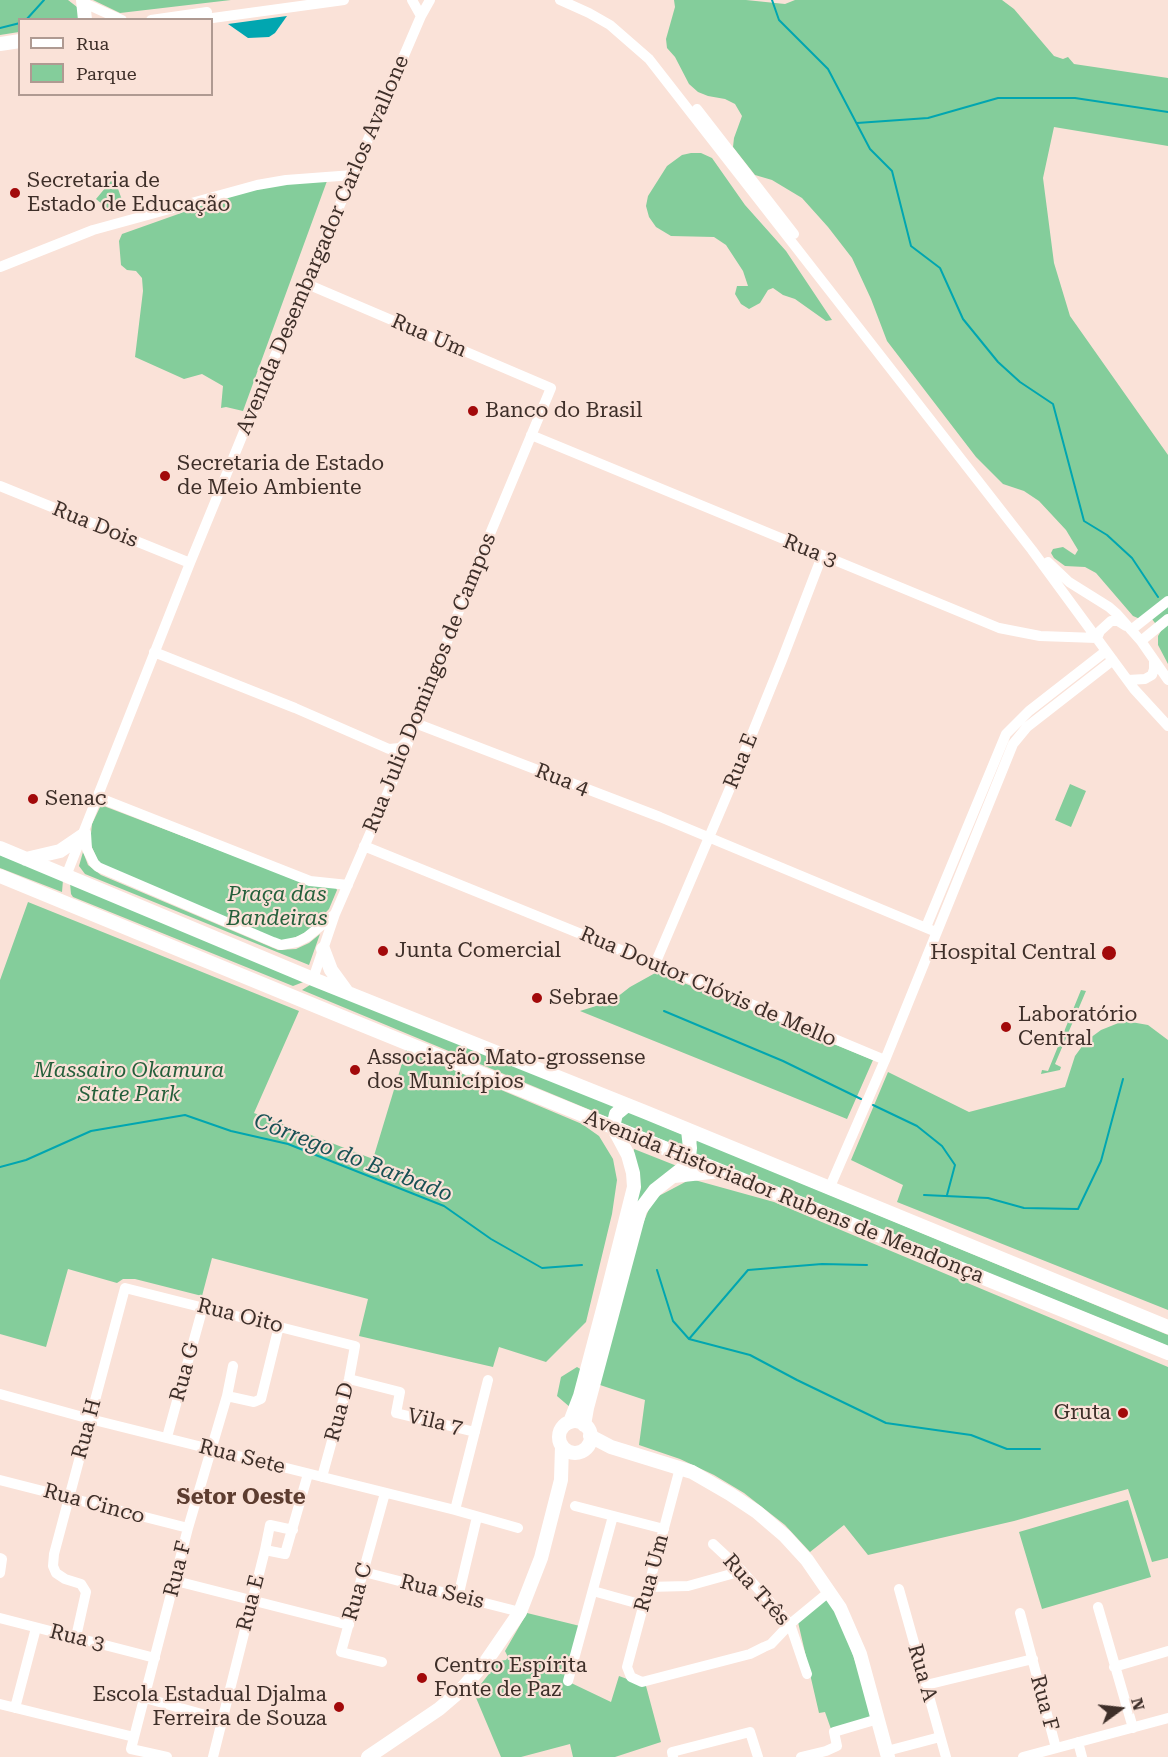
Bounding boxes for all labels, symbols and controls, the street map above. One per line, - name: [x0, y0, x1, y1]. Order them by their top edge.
- legend: [18, 18, 213, 96]
- text: Rua: [76, 33, 109, 54]
- street label: Avenida Desembargador Carlos Avallone: [231, 51, 415, 439]
- text: Parque: [76, 63, 137, 84]
- place label: Secretaria de Estado de Educação: [27, 168, 230, 218]
- marker: Secretaria de Estado de Educação: [8, 186, 22, 200]
- street label: Rua Um: [387, 309, 471, 363]
- place label: Banco do Brasil: [485, 398, 642, 424]
- marker: Banco do Brasil: [466, 404, 480, 418]
- place label: Secretaria de Estado de Meio Ambiente: [177, 451, 384, 501]
- marker: Secretaria de Estado de Meio Ambiente: [158, 469, 172, 483]
- street label: Rua Dois: [49, 496, 141, 554]
- street label: Rua 3: [779, 529, 841, 573]
- street label: Rua Julio Domingos de Campos: [358, 530, 502, 836]
- street label: Rua E: [719, 730, 763, 792]
- street label: Rua 4: [531, 758, 593, 802]
- place label: Senac: [45, 786, 106, 812]
- marker: Senac: [26, 792, 40, 806]
- park label: Praça das Bandeiras: [227, 882, 327, 932]
- street label: Rua Doutor Clóvis de Mello: [576, 921, 840, 1053]
- place label: Junta Comercial: [395, 938, 561, 964]
- place label: Hospital Central: [930, 940, 1096, 966]
- marker: Junta Comercial: [376, 944, 390, 958]
- marker: Hospital Central: [1100, 944, 1118, 962]
- place label: Sebrae: [549, 985, 618, 1011]
- marker: Sebrae: [530, 991, 544, 1005]
- place label: Laboratório Central: [1018, 1002, 1137, 1052]
- marker: Laboratório Central: [999, 1020, 1013, 1034]
- place label: Associação Mato-grossense dos Municípios: [367, 1045, 645, 1095]
- park label: Massairo Okamura State Park: [34, 1058, 224, 1108]
- marker: Associação Mato-grossense dos Municípios: [348, 1063, 362, 1077]
- street label: Avenida Historiador Rubens de Mendonça: [581, 1105, 987, 1289]
- water label: Córrego do Barbado: [250, 1108, 456, 1208]
- street label: Rua Oito: [194, 1293, 286, 1339]
- street label: Rua G: [165, 1340, 205, 1404]
- street label: Rua D: [320, 1380, 360, 1444]
- street label: Rua H: [67, 1396, 107, 1462]
- place label: Gruta: [1054, 1400, 1111, 1426]
- street label: Vila 7: [405, 1403, 465, 1441]
- marker: Gruta: [1116, 1406, 1130, 1420]
- street label: Rua Sete: [196, 1434, 288, 1480]
- street label: Rua Cinco: [40, 1478, 148, 1530]
- district label: Setor Oeste: [176, 1485, 306, 1511]
- street label: Rua Um: [630, 1531, 674, 1615]
- street label: Rua F: [159, 1539, 197, 1599]
- street label: Rua Três: [717, 1549, 795, 1631]
- street label: Rua C: [338, 1560, 378, 1624]
- street label: Rua Seis: [397, 1569, 487, 1615]
- street label: Rua E: [232, 1572, 270, 1634]
- street label: Rua 3: [47, 1619, 107, 1657]
- street label: Rua A: [902, 1641, 942, 1705]
- place label: Centro Espírita Fonte de Paz: [434, 1653, 587, 1703]
- marker: Centro Espírita Fonte de Paz: [415, 1671, 429, 1685]
- street label: Rua F: [1025, 1672, 1063, 1734]
- north arrow: [1090, 1679, 1150, 1739]
- place label: Escola Estadual Djalma Ferreira de Souza: [93, 1682, 327, 1732]
- text: N: [1127, 1696, 1149, 1713]
- marker: Escola Estadual Djalma Ferreira de Souza: [332, 1700, 346, 1714]

